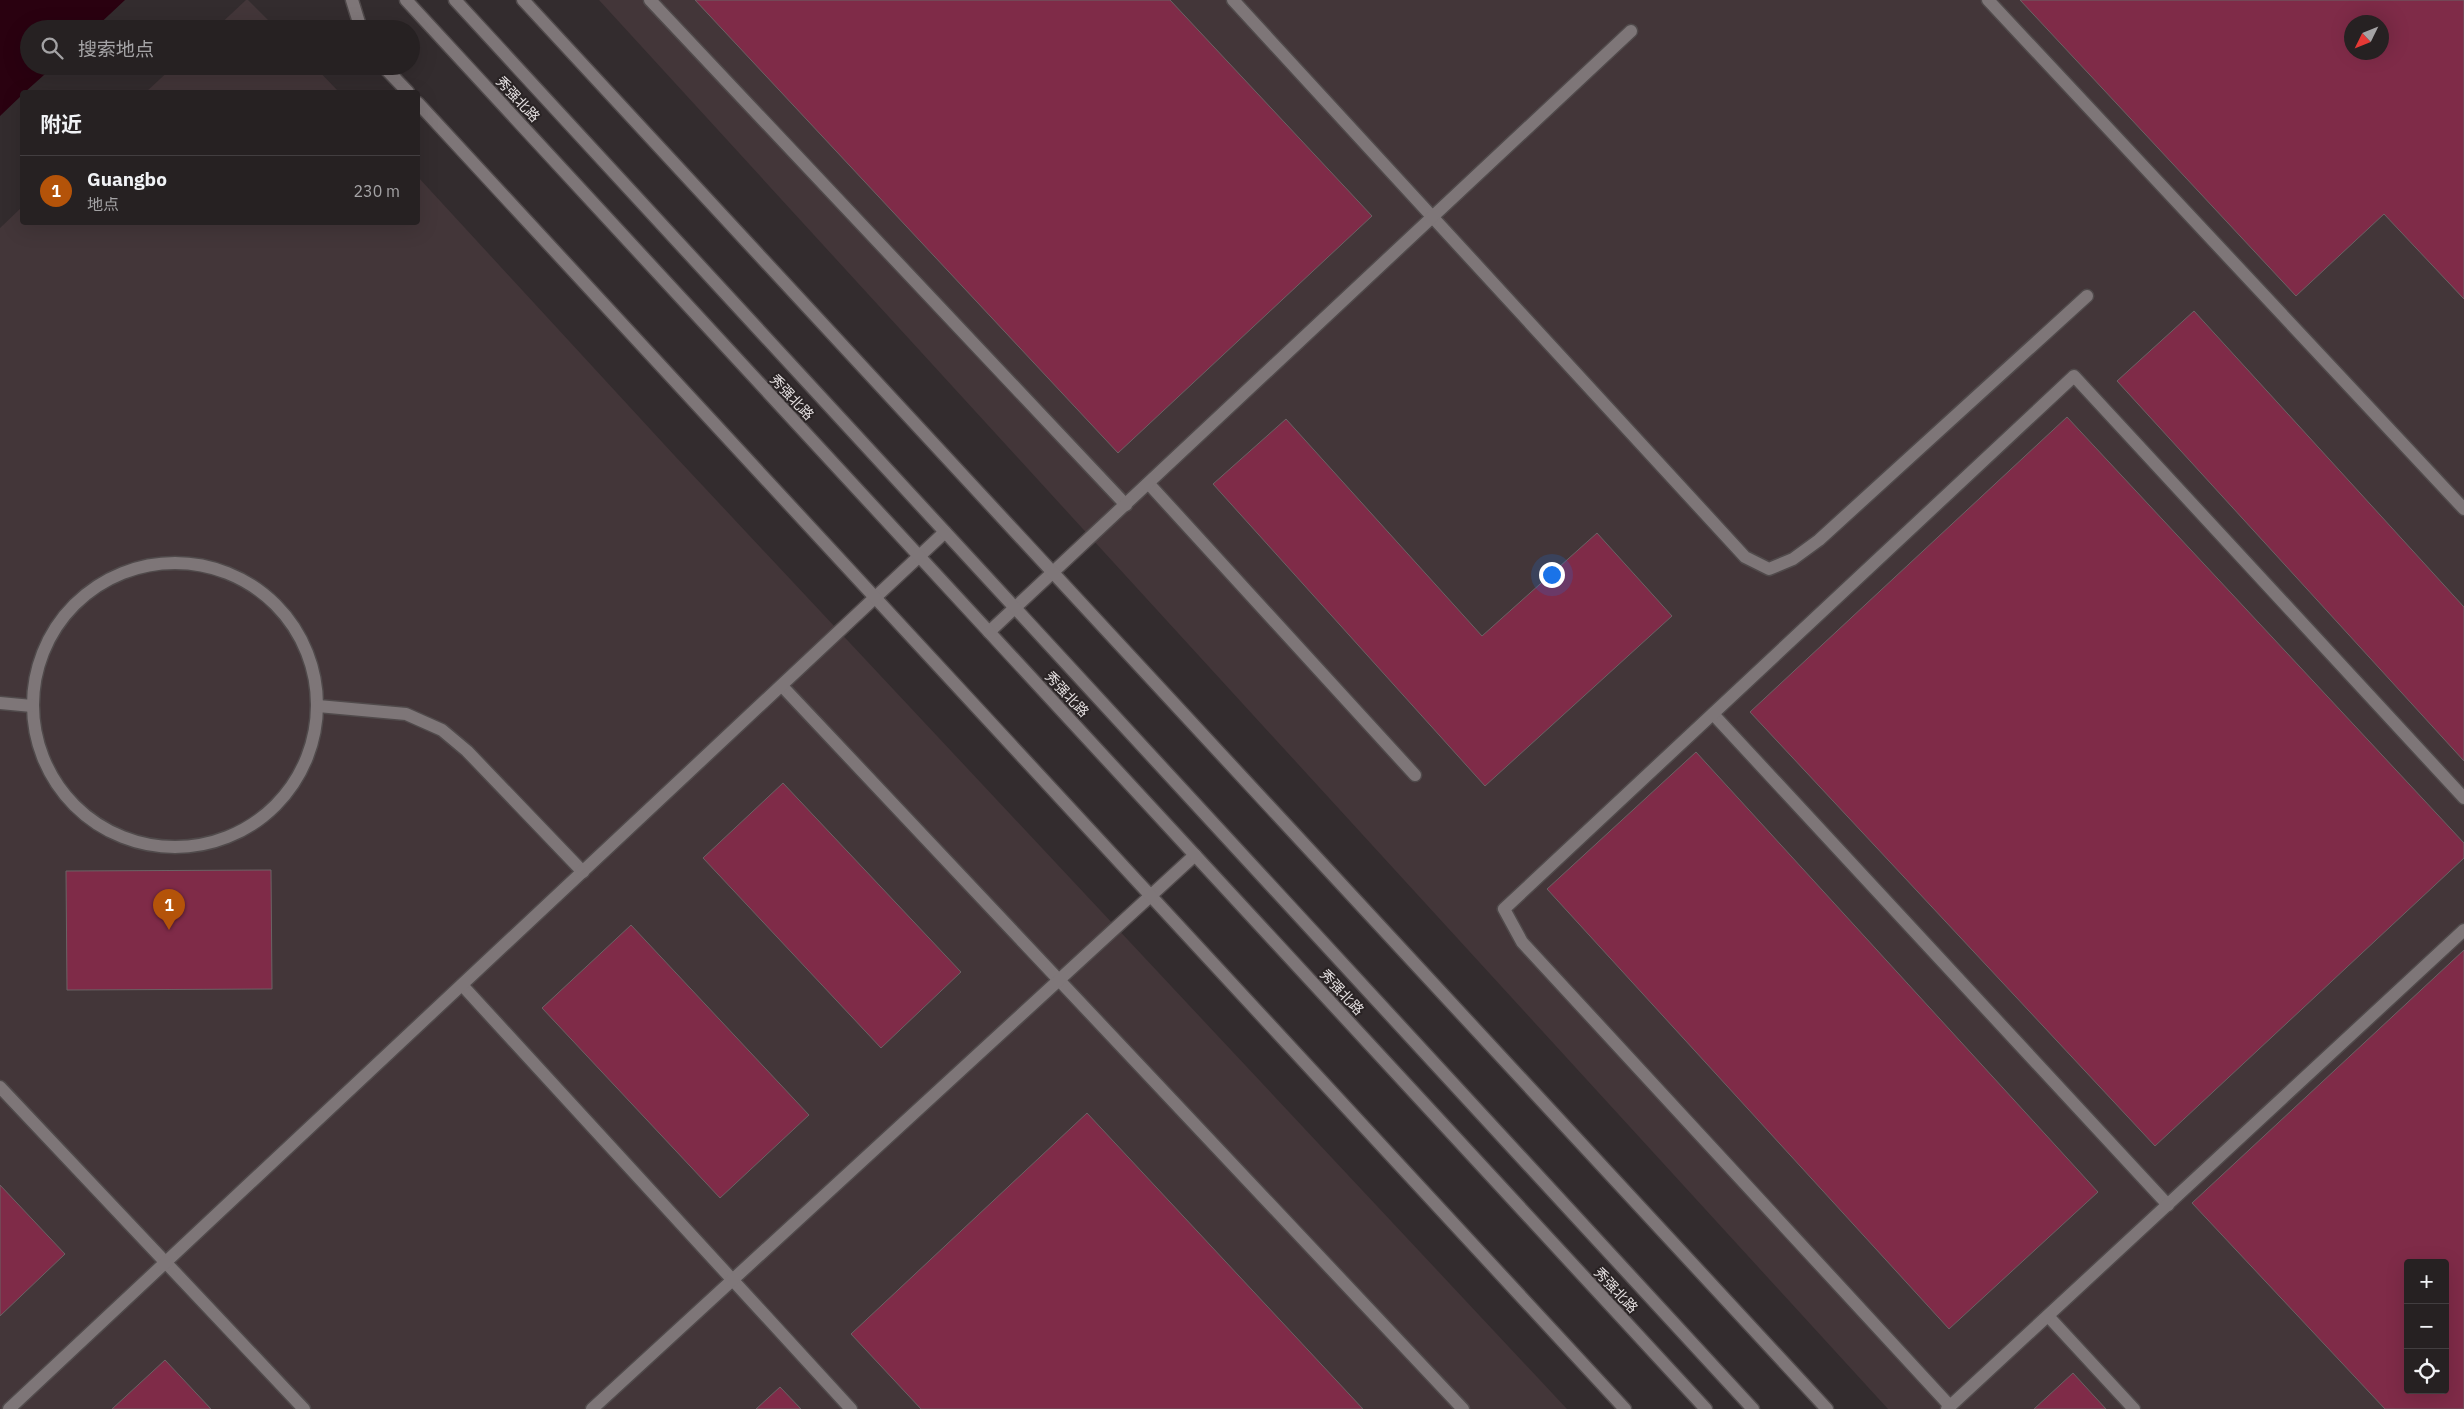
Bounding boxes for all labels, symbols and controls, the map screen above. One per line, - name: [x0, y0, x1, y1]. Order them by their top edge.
- north arrow: [2344, 15, 2389, 60]
- search box: [20, 20, 420, 75]
- icon: search: [38, 34, 66, 62]
- text: 搜索地点: [78, 37, 154, 61]
- street label: 秀强北路: [492, 72, 544, 126]
- text: 附近: [40, 110, 82, 138]
- text: Guangbo: [87, 167, 167, 191]
- text: 1: [51, 181, 61, 201]
- text: 230 m: [353, 181, 400, 201]
- text: 地点: [87, 194, 119, 214]
- street label: 秀强北路: [766, 370, 818, 424]
- your location: [1539, 562, 1565, 588]
- street label: 秀强北路: [1041, 667, 1093, 721]
- pin: 1: [153, 889, 185, 930]
- street label: 秀强北路: [1316, 965, 1368, 1019]
- map controls: [2404, 1259, 2449, 1394]
- button: +: [2404, 1259, 2449, 1304]
- street label: 秀强北路: [1590, 1263, 1642, 1317]
- button: −: [2404, 1304, 2449, 1349]
- button: locate: [2404, 1349, 2449, 1394]

